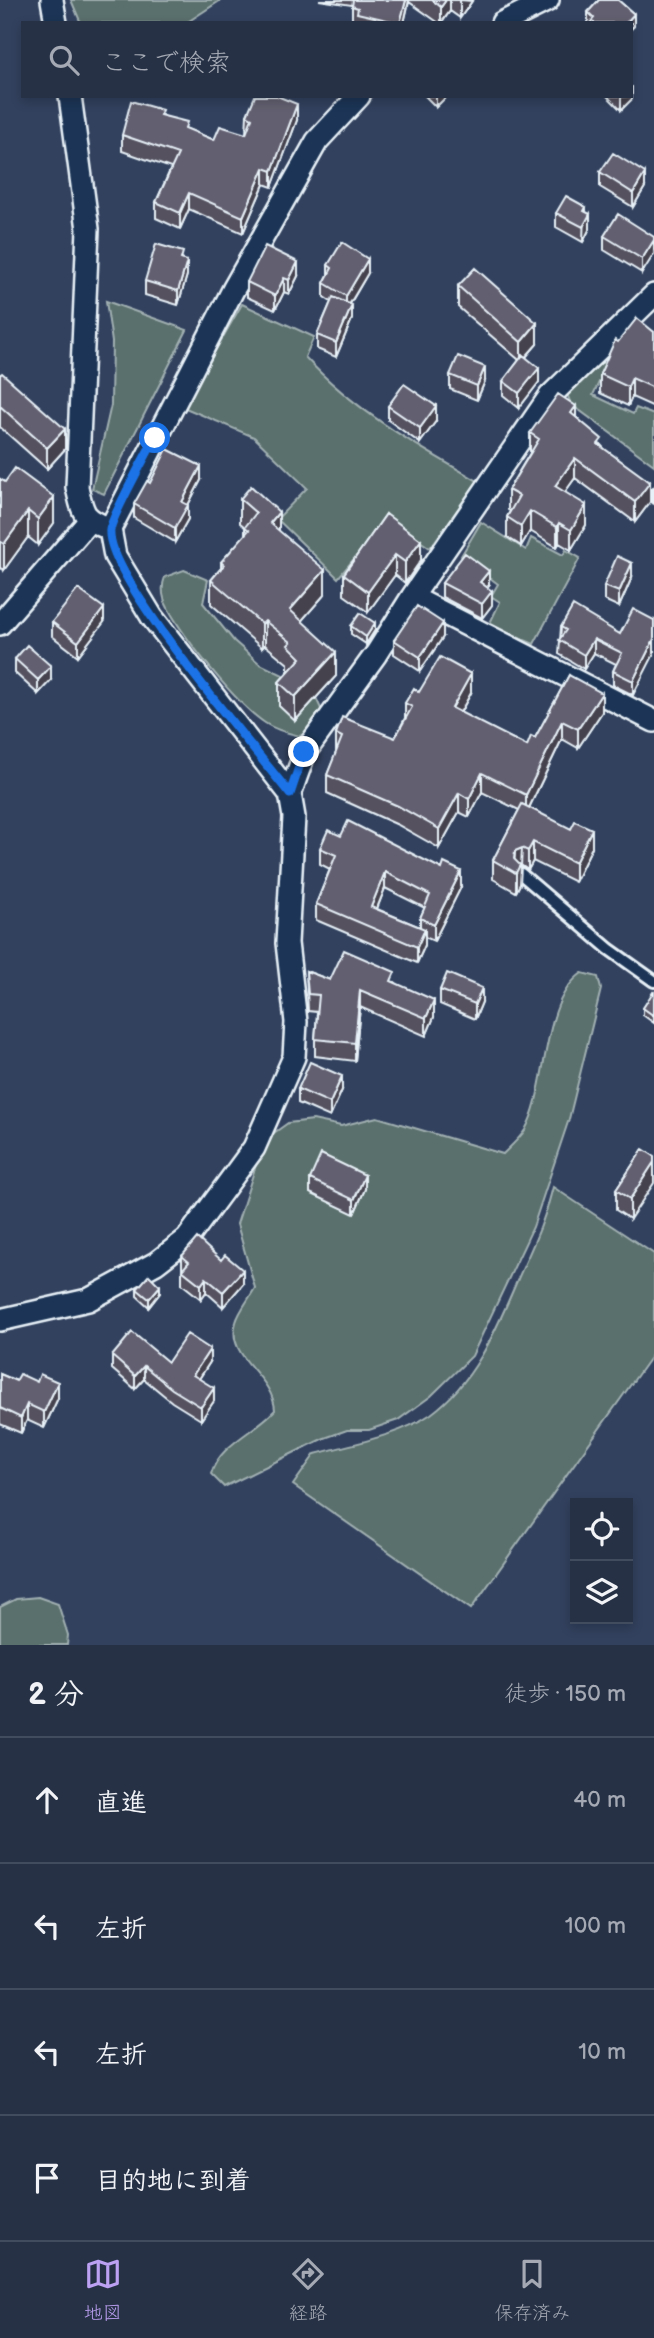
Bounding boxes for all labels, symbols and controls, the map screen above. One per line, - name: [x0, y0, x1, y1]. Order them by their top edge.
- search box: [21, 21, 633, 98]
- icon: search: [45, 41, 83, 79]
- text: ここで検索: [101, 48, 231, 79]
- route start: [139, 422, 170, 453]
- route end: [288, 736, 319, 767]
- map controls: [570, 1498, 633, 1624]
- button: locate: [570, 1498, 633, 1561]
- button: layers: [570, 1561, 633, 1624]
- text: 2 分: [28, 1677, 84, 1713]
- text: 徒歩 · 150 m: [504, 1680, 626, 1708]
- icon: ahead: [28, 1781, 66, 1819]
- text: 40 m: [573, 1786, 626, 1814]
- text: 直進: [95, 1788, 147, 1819]
- icon: left: [28, 1907, 66, 1945]
- text: 100 m: [565, 1912, 626, 1940]
- text: 左折: [95, 1914, 147, 1945]
- icon: left: [28, 2033, 66, 2071]
- text: 10 m: [578, 2038, 626, 2066]
- text: 左折: [95, 2040, 147, 2071]
- icon: arrive: [28, 2159, 66, 2197]
- text: 目的地に到着: [95, 2166, 251, 2197]
- tab: 地図: [84, 2255, 122, 2325]
- tab: 経路: [289, 2255, 327, 2325]
- tab: 保存済み: [494, 2255, 570, 2325]

